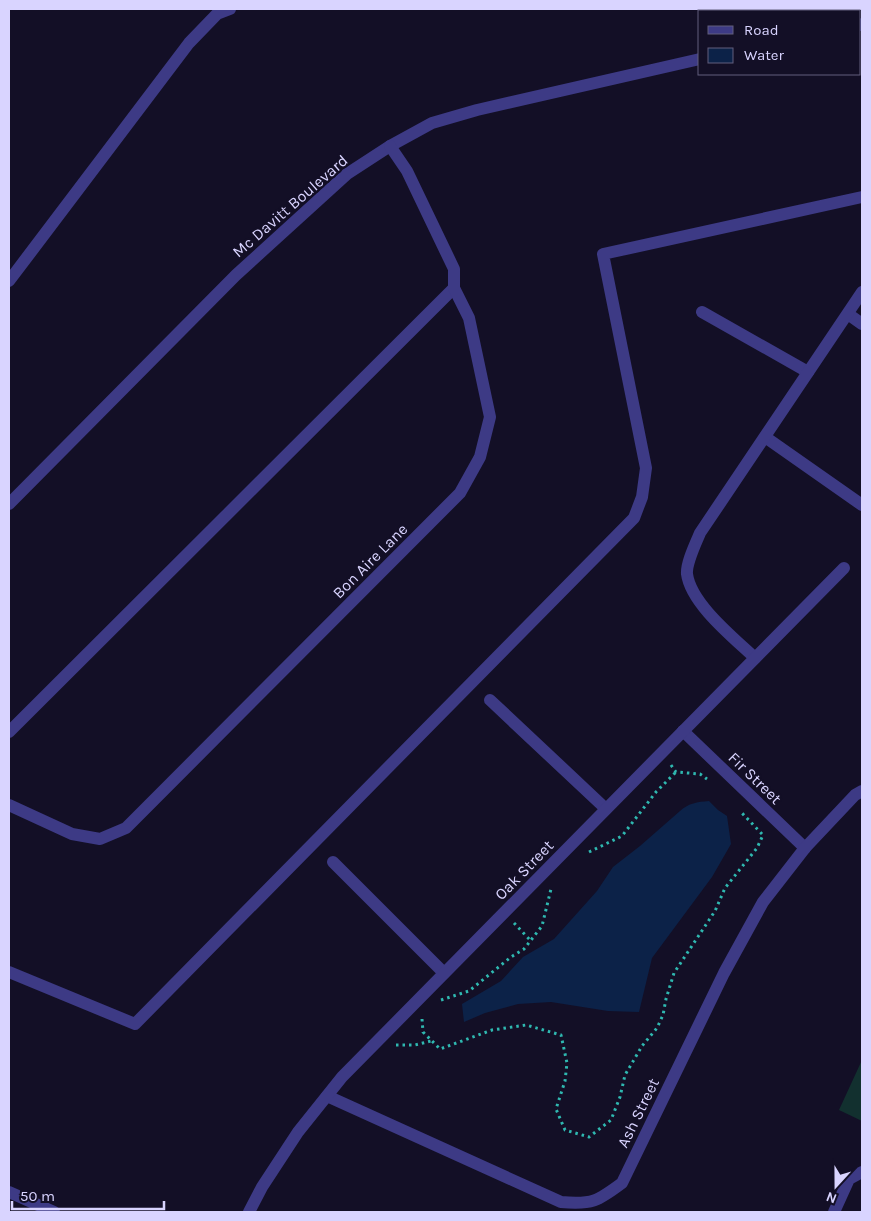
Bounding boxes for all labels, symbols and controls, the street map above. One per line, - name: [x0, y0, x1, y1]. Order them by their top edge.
- legend: [698, 10, 861, 75]
- text: Road: [744, 21, 779, 39]
- text: Water: [744, 46, 785, 64]
- street label: Mc Davitt Boulevard: [228, 151, 352, 261]
- street label: Bon Aire Lane: [329, 520, 411, 602]
- street label: Fir Street: [724, 748, 786, 808]
- street label: Oak Street: [491, 836, 557, 904]
- street label: Ash Street: [613, 1075, 663, 1151]
- north arrow: [811, 1161, 861, 1211]
- scale bar: [12, 1178, 165, 1210]
- text: 50 m: [20, 1187, 55, 1205]
- text: N: [824, 1188, 839, 1207]

